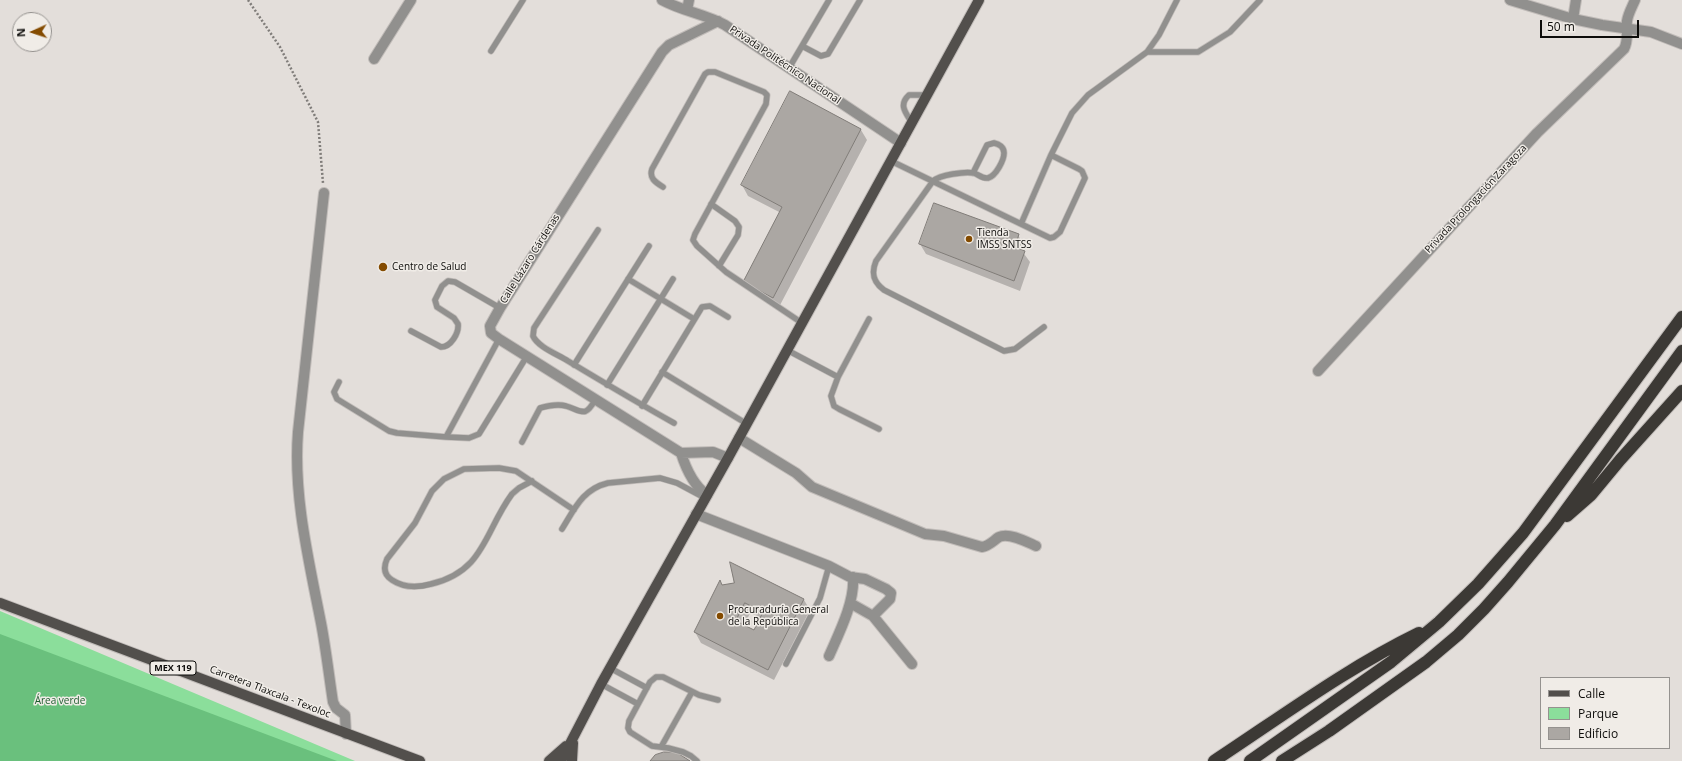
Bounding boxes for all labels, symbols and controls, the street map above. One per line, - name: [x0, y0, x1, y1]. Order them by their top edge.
- north arrow: [12, 12, 52, 52]
- scale bar: [1542, 12, 1641, 38]
- text: 50 m: [1547, 18, 1575, 35]
- street label: Privada Politécnico Nacional: [727, 23, 843, 107]
- text: N: [13, 28, 28, 37]
- street label: Privada Prolongación Zaragoza: [1423, 142, 1529, 256]
- street label: Calle Lázaro Cárdenas: [498, 212, 562, 306]
- place label: Tienda IMSS SNTSS: [977, 227, 1032, 250]
- marker: Tienda IMSS SNTSS: [964, 234, 974, 244]
- marker: Centro de Salud: [377, 261, 389, 273]
- place label: Centro de Salud: [392, 261, 466, 273]
- place label: Procuraduría General de la República: [728, 604, 829, 628]
- marker: Procuraduría General de la República: [715, 611, 725, 621]
- road number: MEX 119: [150, 661, 196, 675]
- street label: Carretera Tlaxcala - Texoloc: [208, 663, 332, 721]
- legend: [1540, 677, 1670, 749]
- text: Calle: [1578, 685, 1605, 702]
- park label: Área verde: [35, 695, 85, 707]
- text: Parque: [1578, 705, 1618, 722]
- text: Edificio: [1578, 725, 1618, 742]

